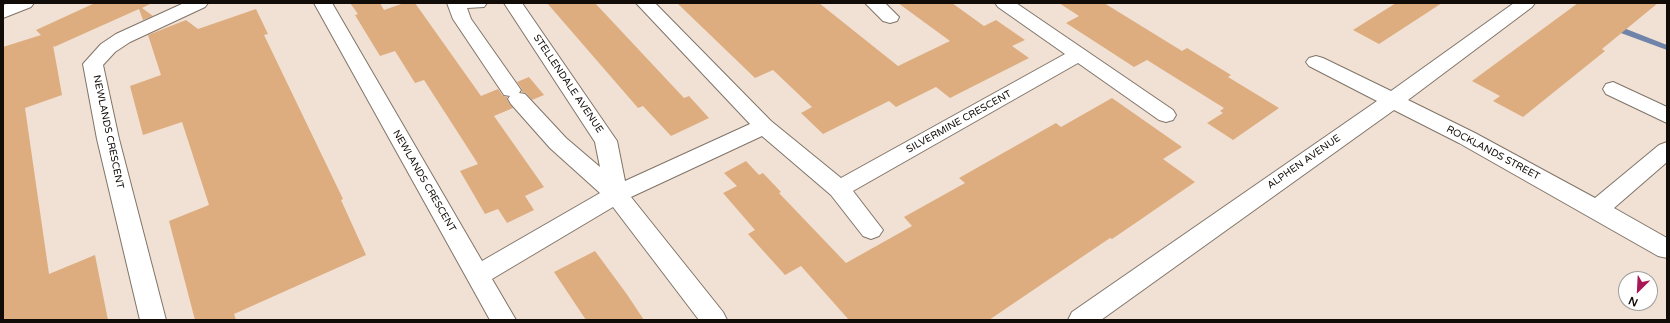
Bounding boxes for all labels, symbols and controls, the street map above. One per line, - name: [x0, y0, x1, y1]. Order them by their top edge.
- street label: STELLENDALE AVENUE: [531, 33, 605, 135]
- street label: NEWLANDS CRESCENT: [90, 74, 126, 190]
- street label: SILVERMINE CRESCENT: [904, 88, 1014, 156]
- street label: ROCKLANDS STREET: [1444, 123, 1542, 183]
- street label: NEWLANDS CRESCENT: [390, 128, 458, 234]
- street label: ALPHEN AVENUE: [1265, 132, 1343, 192]
- north arrow: [1618, 271, 1658, 311]
- text: N: [1627, 294, 1640, 309]

